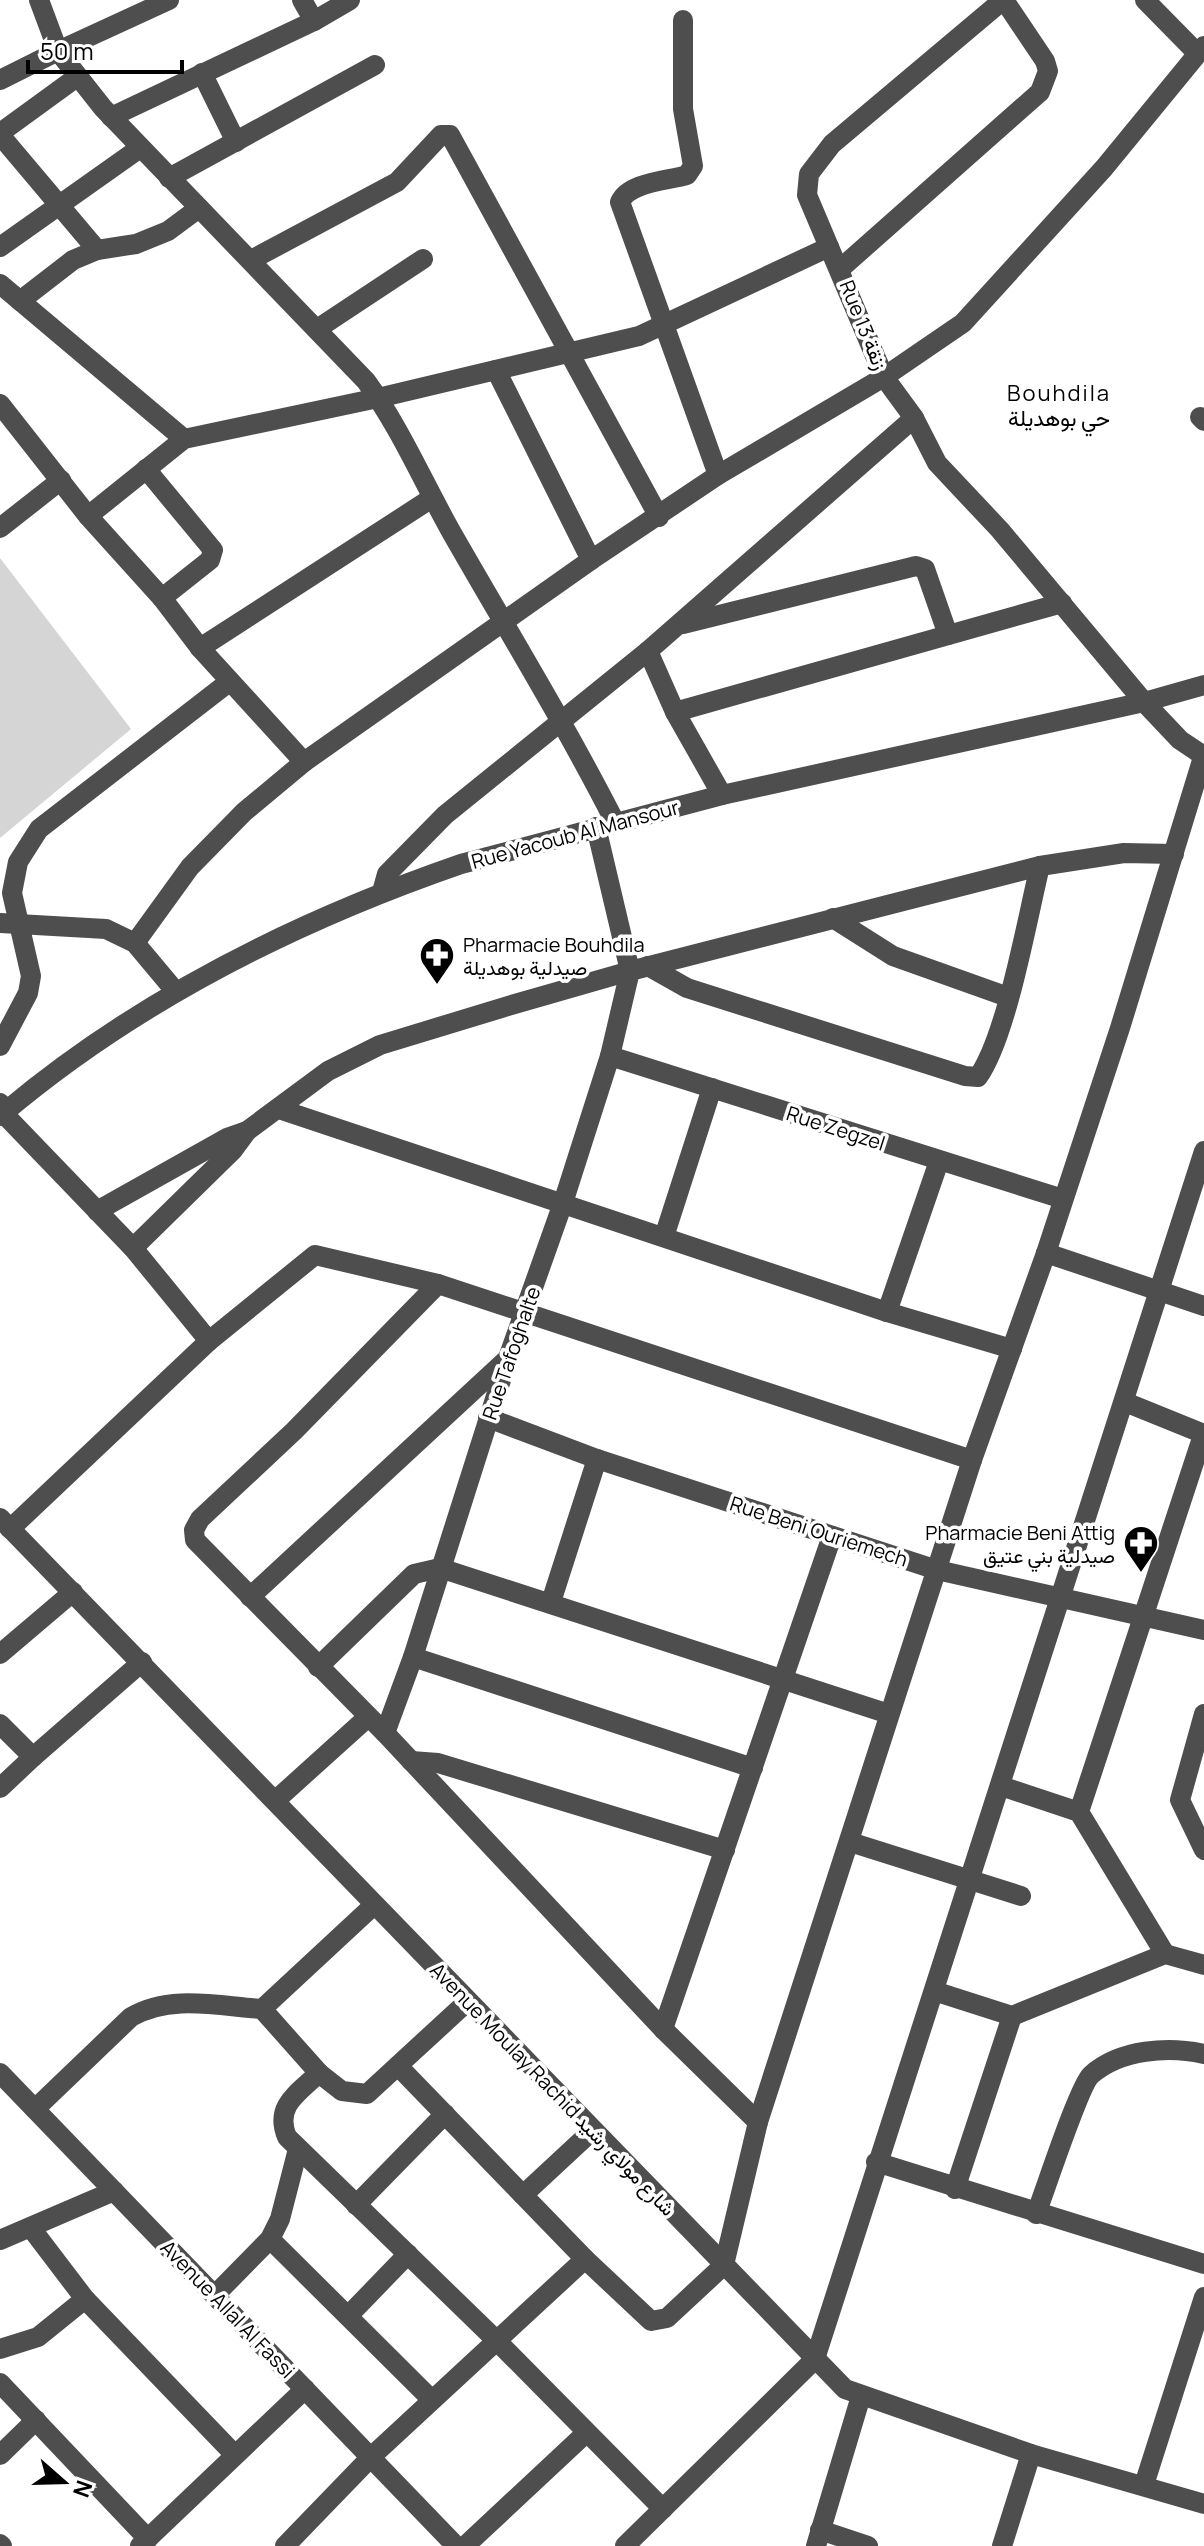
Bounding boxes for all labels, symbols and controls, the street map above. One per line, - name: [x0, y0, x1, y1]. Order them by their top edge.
- scale bar: [28, 24, 182, 74]
- text: 50 m: [40, 34, 94, 67]
- street label: Rue 13 زنقة: [834, 276, 894, 374]
- district label: Bouhdila حي بوهديلة: [1007, 378, 1111, 437]
- street label: Rue Yacoub Al Mansour: [468, 793, 682, 875]
- place label: Pharmacie Bouhdila صيدلية بوهديلة: [463, 931, 645, 981]
- pharmacy icon: Pharmacie Bouhdila صيدلية بوهديلة: [418, 936, 456, 986]
- street label: Rue Zegzel: [783, 1099, 889, 1157]
- street label: Rue Tafoghalte: [476, 1283, 546, 1423]
- street label: Rue Beni Ouriemech: [727, 1489, 911, 1573]
- place label: Pharmacie Beni Attig صيدلية بني عتيق: [925, 1519, 1115, 1573]
- pharmacy icon: Pharmacie Beni Attig صيدلية بني عتيق: [1122, 1524, 1160, 1574]
- street label: Avenue Moulay Rachid شارع مولاي رشيد: [422, 1957, 682, 2224]
- street label: Avenue Allal Al Fassi: [155, 2234, 301, 2384]
- north arrow: [24, 2442, 104, 2522]
- text: N: [66, 2476, 100, 2501]

